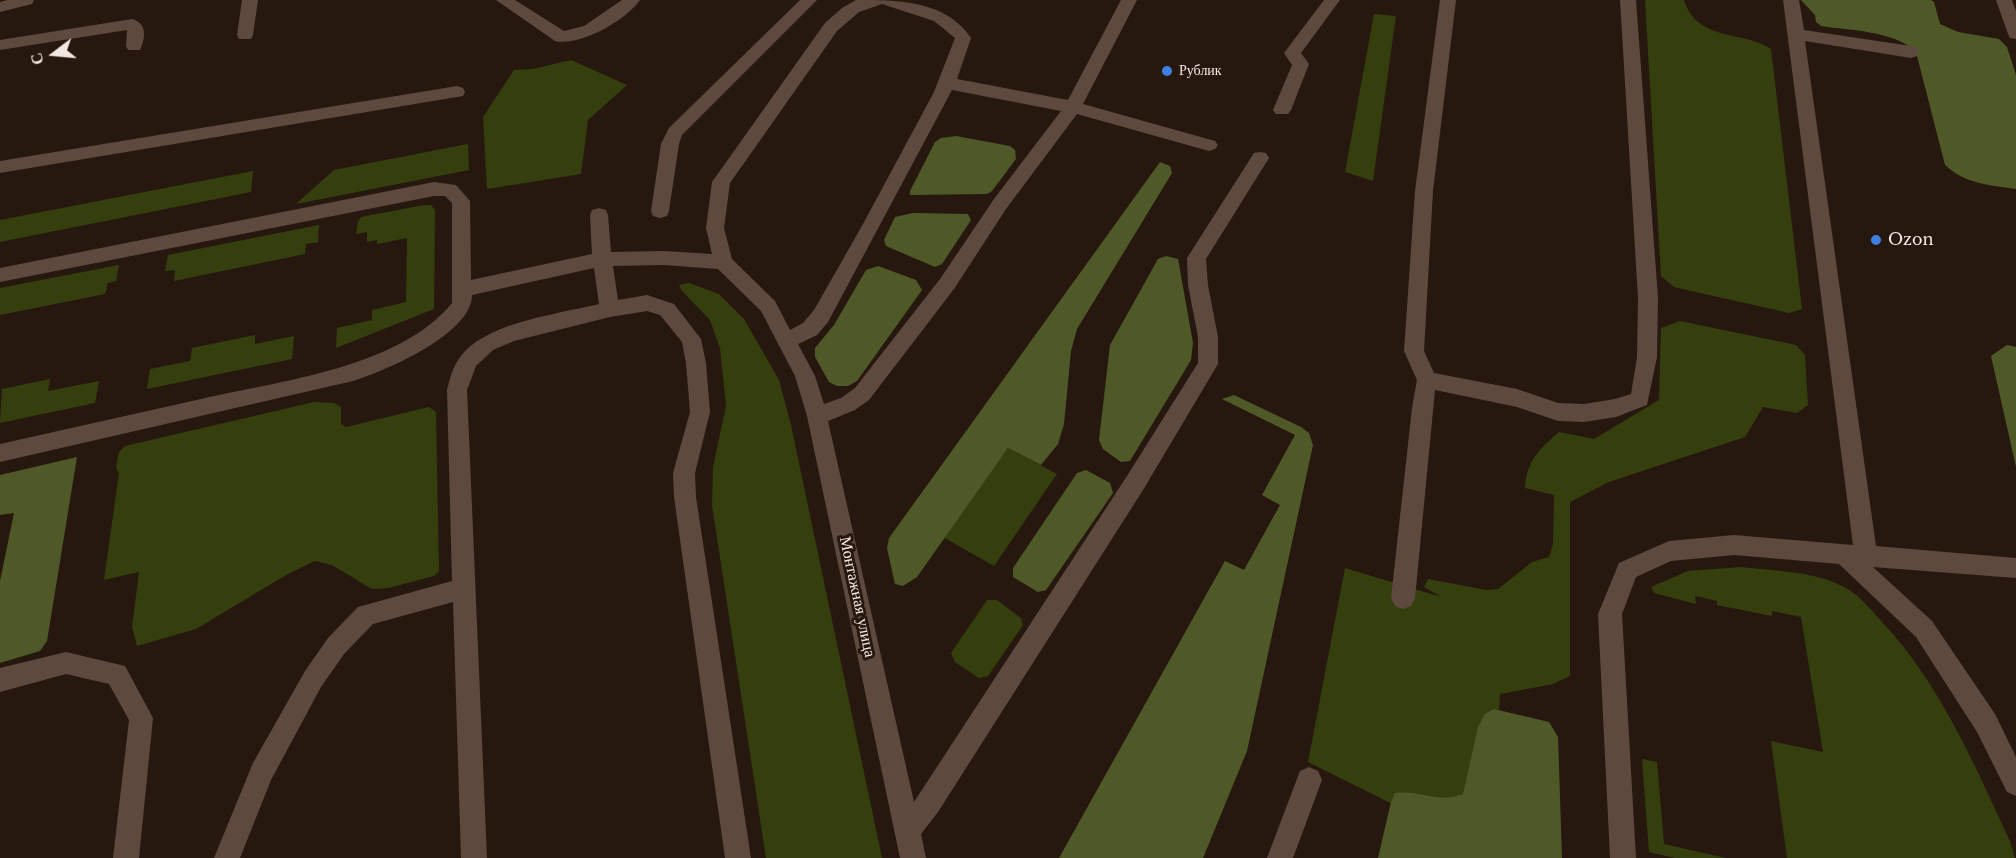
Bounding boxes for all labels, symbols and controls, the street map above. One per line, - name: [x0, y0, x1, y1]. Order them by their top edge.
- north arrow: [24, 24, 84, 84]
- text: С: [25, 51, 48, 67]
- place label: Рублик: [1179, 63, 1222, 79]
- marker: Рублик: [1160, 64, 1174, 78]
- place label: Ozon: [1888, 230, 1933, 250]
- marker: Ozon: [1869, 233, 1883, 247]
- street label: Монтажная улица: [835, 535, 879, 659]

